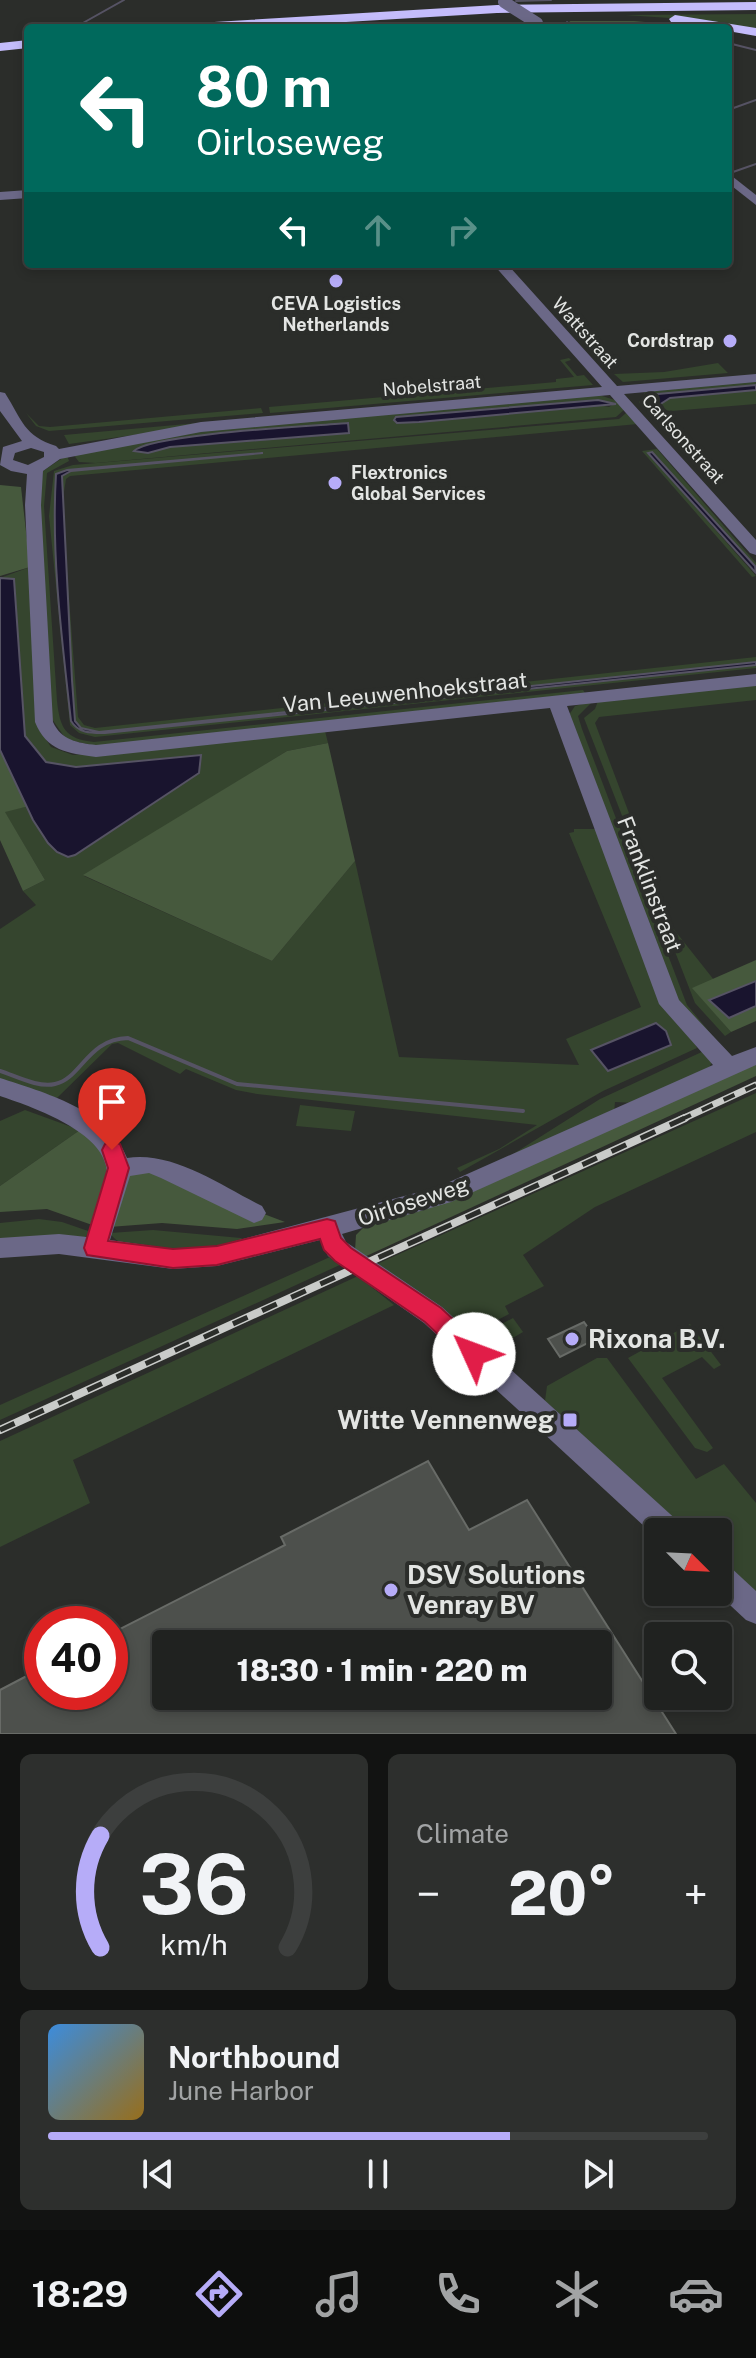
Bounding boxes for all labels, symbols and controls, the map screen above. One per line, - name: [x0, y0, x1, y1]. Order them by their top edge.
- text: 80 m: [196, 54, 332, 120]
- icon: left: [64, 56, 168, 160]
- text: Oirloseweg: [196, 121, 384, 163]
- icon: left: [272, 208, 316, 252]
- icon: ahead: [356, 208, 400, 252]
- icon: right: [440, 208, 484, 252]
- marker: CEVA Logistics Netherlands: [327, 272, 345, 290]
- place label: CEVA Logistics Netherlands: [271, 293, 401, 335]
- street label: Wattstraat: [548, 293, 623, 372]
- place label: Cordstrap: [627, 330, 714, 351]
- marker: Cordstrap: [721, 332, 739, 350]
- street label: Nobelstraat: [382, 371, 482, 400]
- street label: Carlsonstraat: [638, 390, 729, 488]
- place label: Flextronics Global Services: [351, 462, 486, 504]
- marker: Flextronics Global Services: [326, 474, 344, 492]
- street label: Van Leeuwenhoekstraat: [281, 666, 529, 718]
- street label: Franklinstraat: [612, 812, 688, 956]
- pin: [78, 1068, 146, 1150]
- icon: arrive: [90, 1080, 134, 1124]
- street label: Oirloseweg: [354, 1171, 472, 1231]
- position arrow: [432, 1312, 516, 1396]
- place label: Rixona B.V.: [588, 1323, 726, 1354]
- marker: Rixona B.V.: [563, 1330, 581, 1348]
- place label: Witte Vennenweg: [337, 1404, 554, 1435]
- marker: Witte Vennenweg: [561, 1411, 579, 1429]
- north arrow: [644, 1518, 732, 1606]
- map controls: [644, 1518, 732, 1710]
- place label: DSV Solutions Venray BV: [407, 1559, 586, 1620]
- marker: DSV Solutions Venray BV: [382, 1581, 400, 1599]
- speed limit sign: 40: [24, 1606, 128, 1710]
- button: search: [644, 1622, 732, 1710]
- text: 18:30 · 1 min · 220 m: [237, 1652, 527, 1688]
- text: Climate: [416, 1818, 509, 1849]
- text: 36: [139, 1835, 249, 1933]
- text: 20°: [508, 1858, 616, 1929]
- text: −: [416, 1868, 440, 1920]
- text: +: [684, 1868, 708, 1920]
- text: km/h: [160, 1928, 228, 1961]
- text: Northbound: [168, 2039, 340, 2075]
- text: June Harbor: [168, 2075, 314, 2106]
- icon: previous: [136, 2152, 180, 2196]
- icon: pause: [356, 2152, 400, 2196]
- icon: next: [576, 2152, 620, 2196]
- icon: directions: [191, 2266, 247, 2322]
- icon: music: [311, 2266, 367, 2322]
- icon: phone: [430, 2266, 486, 2322]
- icon: climate: [549, 2266, 605, 2322]
- icon: car: [668, 2266, 724, 2322]
- text: 18:29: [32, 2273, 128, 2315]

